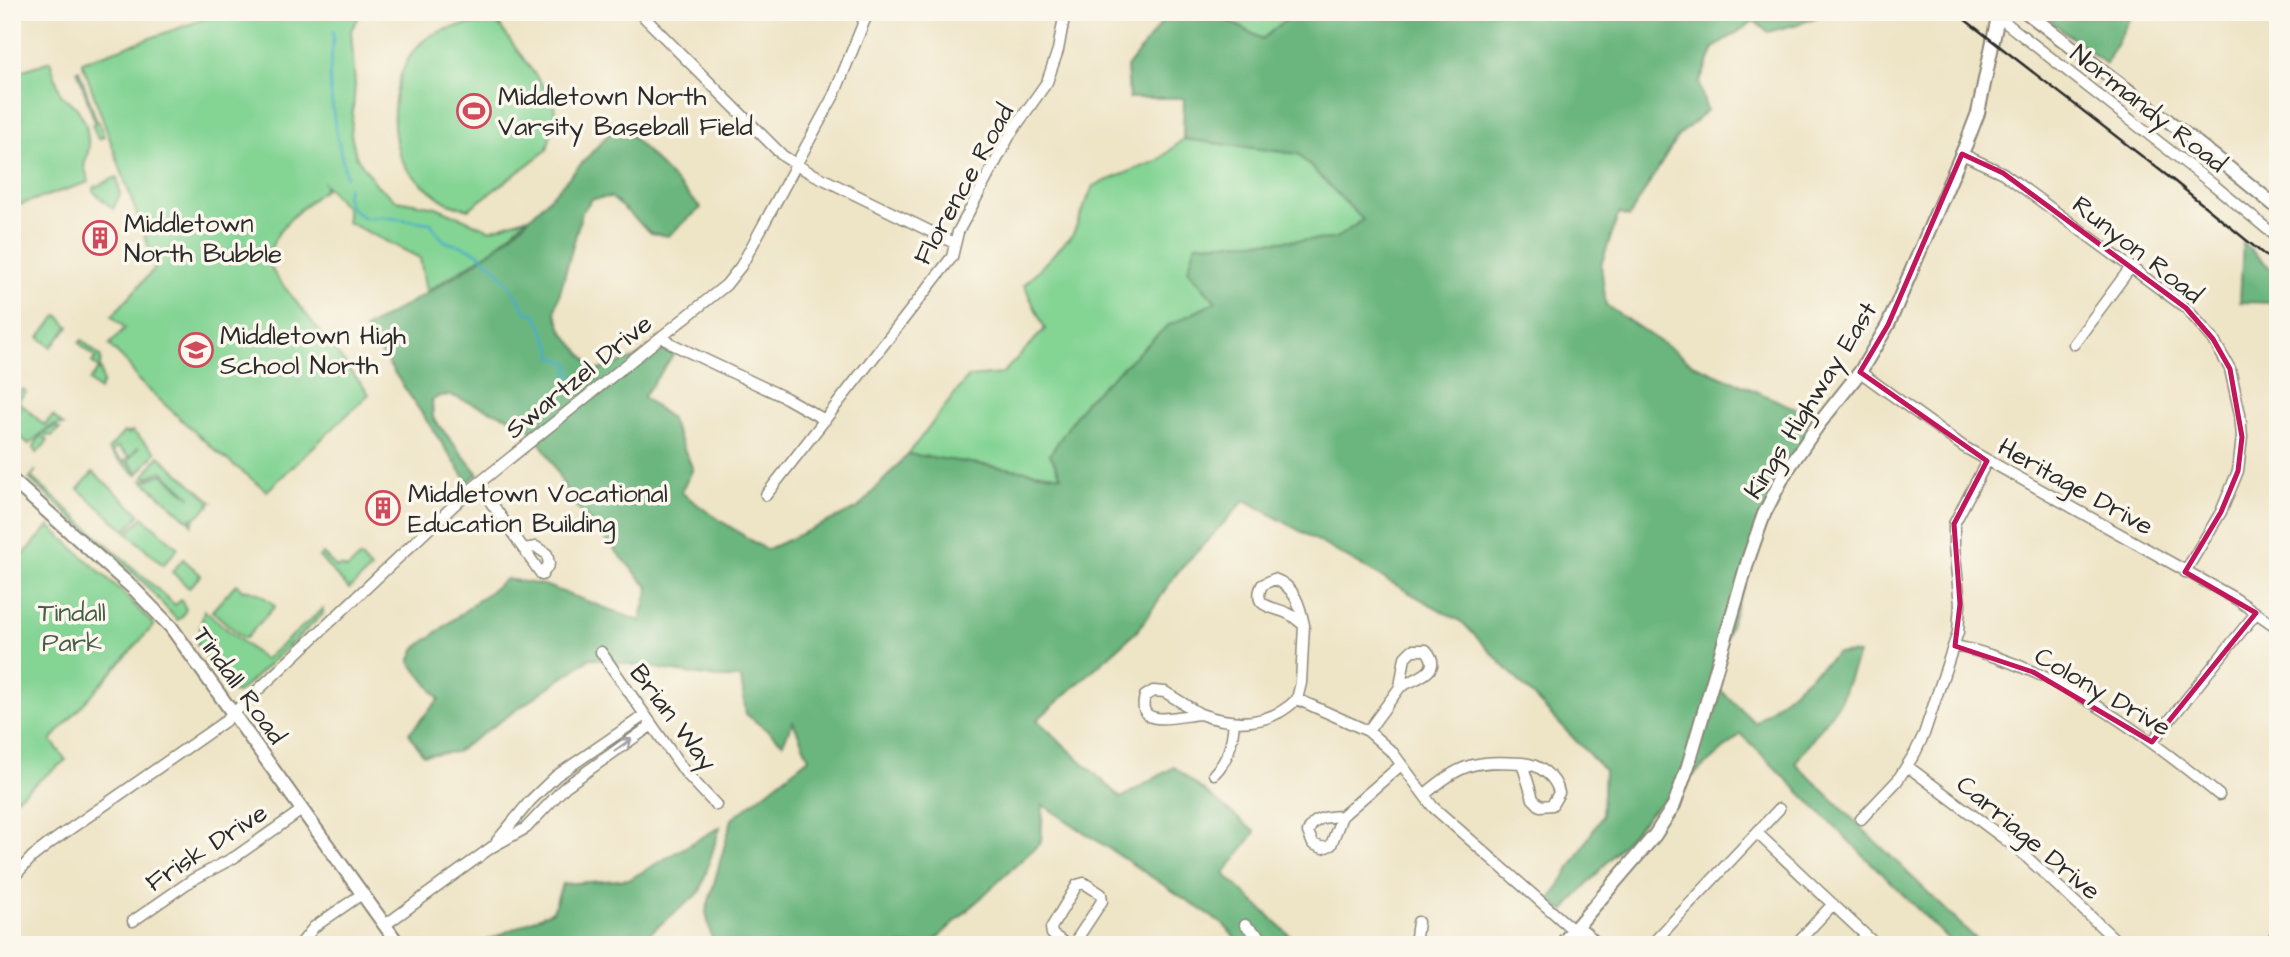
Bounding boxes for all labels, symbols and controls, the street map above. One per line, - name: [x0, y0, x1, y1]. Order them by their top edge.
- street label: Normandy Road: [2061, 36, 2234, 183]
- place label: Middletown North Varsity Baseball Field: [498, 79, 753, 147]
- sports icon: Middletown North Varsity Baseball Field: [455, 92, 493, 130]
- street label: Florence Road: [905, 98, 1023, 271]
- street label: Runyon Road: [2063, 187, 2210, 314]
- place label: Middletown North Bubble: [124, 206, 282, 272]
- building icon: Middletown North Bubble: [81, 219, 119, 257]
- street label: Kings Highway East: [1736, 294, 1888, 507]
- street label: Swartzel Drive: [497, 306, 660, 447]
- place label: Middletown High School North: [220, 318, 406, 384]
- school or university icon: Middletown High School North: [177, 331, 215, 369]
- street label: Heritage Drive: [1990, 429, 2160, 546]
- place label: Middletown Vocational Education Building: [408, 476, 668, 544]
- building icon: Middletown Vocational Education Building: [364, 489, 402, 527]
- park label: Tindall Park: [38, 595, 106, 661]
- street label: Tindall Road: [184, 619, 294, 752]
- street label: Colony Drive: [2027, 638, 2177, 747]
- street label: Brian Way: [620, 657, 725, 780]
- one-way arrow: [613, 738, 632, 752]
- street label: Carriage Drive: [1947, 767, 2108, 910]
- street label: Frisk Drive: [139, 795, 274, 901]

